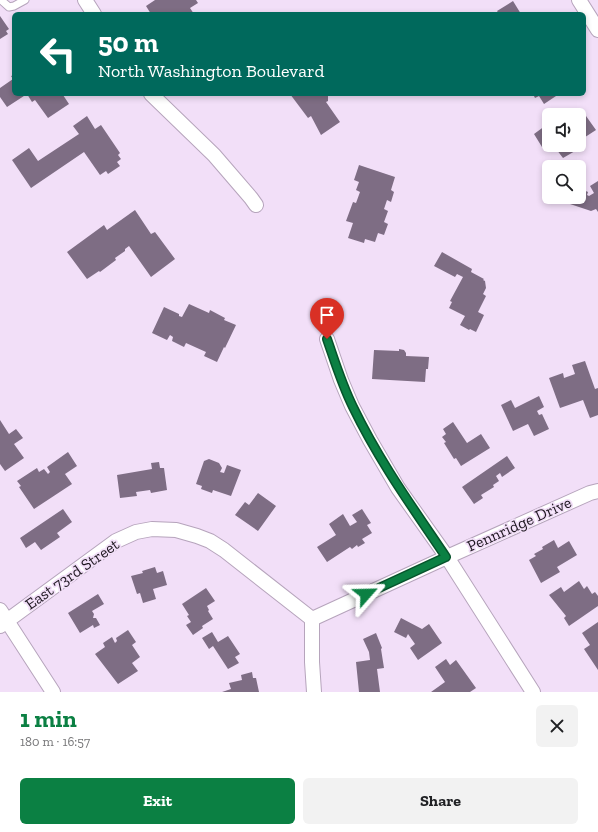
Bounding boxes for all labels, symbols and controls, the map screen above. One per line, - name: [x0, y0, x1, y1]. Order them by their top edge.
- text: 50 m: [98, 26, 159, 59]
- icon: left: [32, 28, 84, 80]
- text: North Washington Boulevard: [98, 60, 324, 82]
- map controls: [542, 108, 586, 204]
- button: sound: [542, 108, 586, 152]
- button: search: [542, 160, 586, 204]
- pin: [310, 298, 344, 339]
- icon: arrive: [316, 304, 338, 326]
- street label: Pennridge Drive: [464, 492, 574, 556]
- street label: East 73rd Street: [21, 535, 123, 613]
- position arrow: [345, 573, 387, 615]
- text: 1 min: [20, 704, 77, 733]
- button: close: [536, 705, 578, 747]
- text: 180 m · 16:57: [20, 734, 90, 749]
- button: Exit: [20, 778, 295, 824]
- button: Share: [303, 778, 578, 824]

